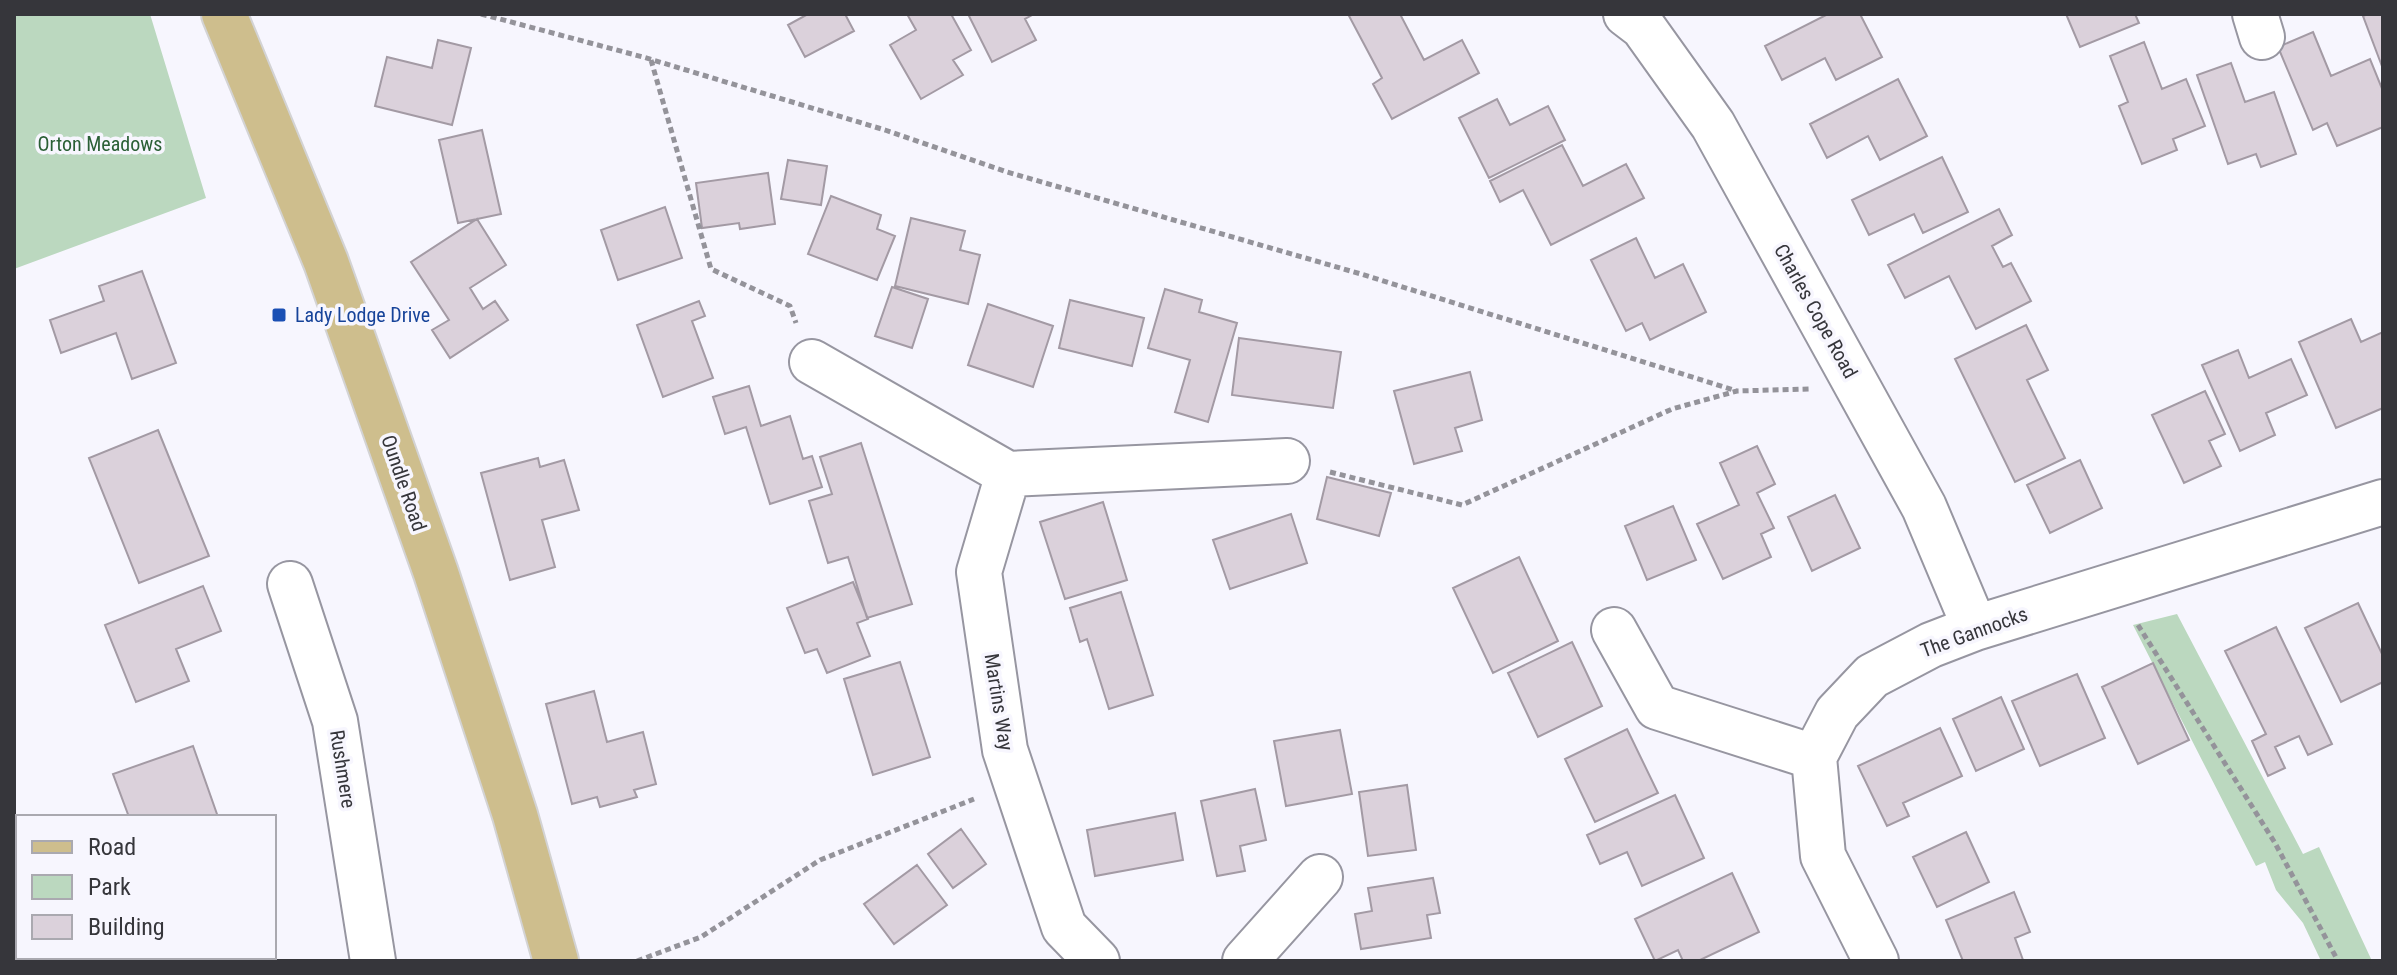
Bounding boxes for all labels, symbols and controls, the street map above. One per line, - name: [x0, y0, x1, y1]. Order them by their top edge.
- park label: Orton Meadows: [38, 132, 162, 156]
- street label: Charles Cope Road: [1769, 240, 1863, 382]
- place label: Lady Lodge Drive: [295, 303, 430, 327]
- marker: Lady Lodge Drive: [270, 306, 288, 324]
- street label: Oundle Road: [376, 432, 432, 534]
- street label: The Gannocks: [1917, 602, 2031, 662]
- street label: Martins Way: [979, 652, 1019, 752]
- street label: Rushmere: [325, 728, 361, 810]
- legend: [16, 815, 276, 959]
- text: Road: [88, 833, 136, 861]
- text: Park: [88, 873, 131, 901]
- text: Building: [88, 913, 165, 941]

